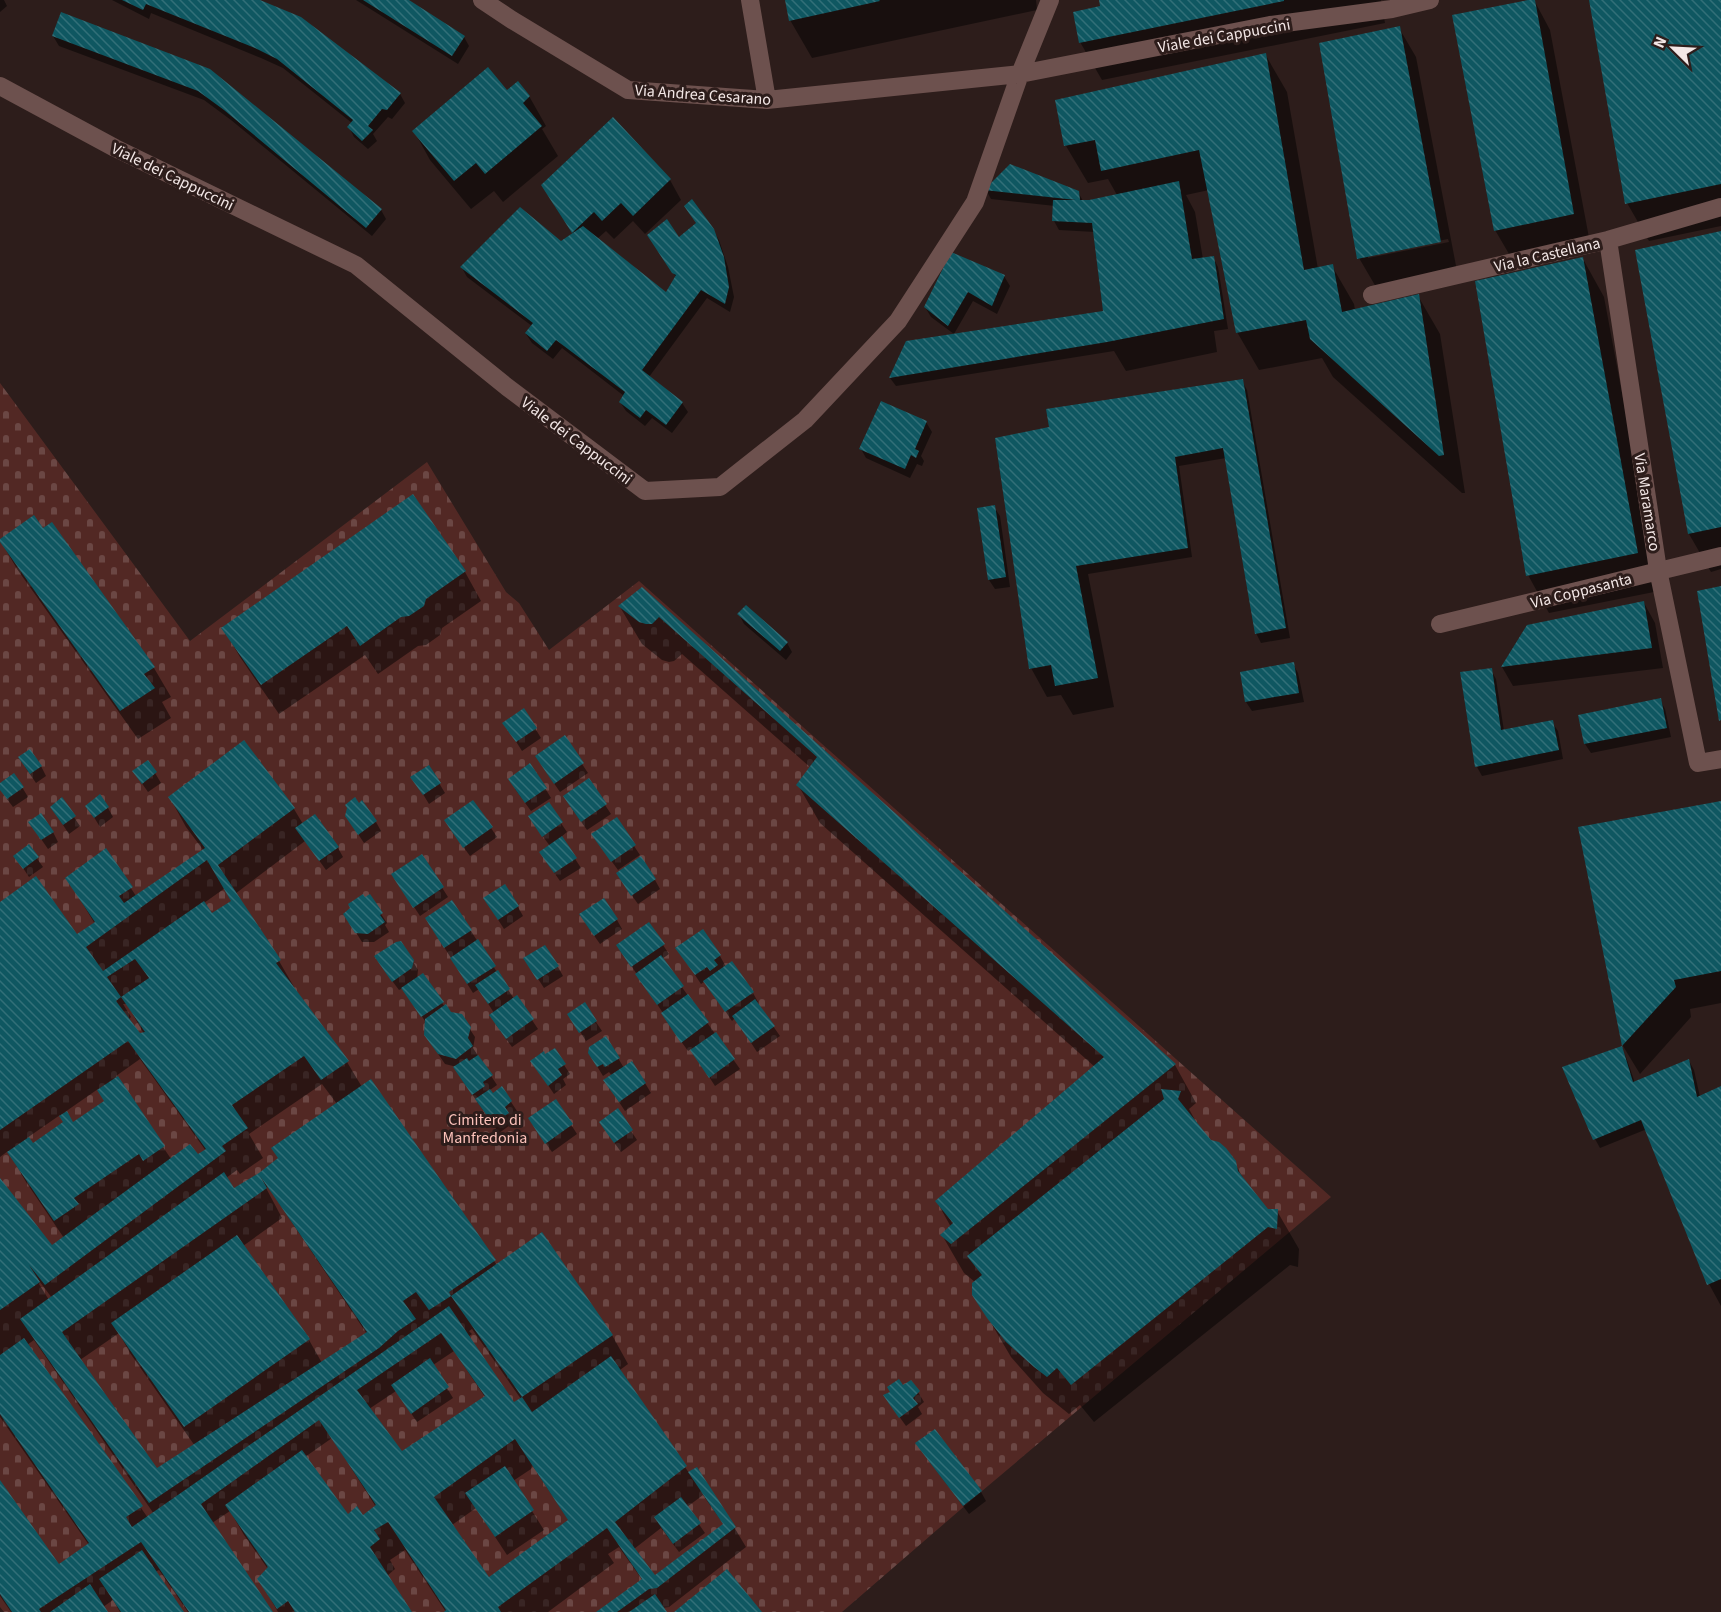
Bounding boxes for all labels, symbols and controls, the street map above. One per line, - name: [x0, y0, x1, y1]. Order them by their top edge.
- street label: Viale dei Cappuccini: [1156, 14, 1292, 58]
- north arrow: [1643, 18, 1703, 78]
- text: N: [1648, 33, 1672, 52]
- street label: Via Andrea Cesarano: [634, 79, 772, 111]
- street label: Viale dei Cappuccini: [108, 138, 238, 216]
- street label: Via la Castellana: [1492, 232, 1603, 278]
- street label: Viale dei Cappuccini: [516, 392, 637, 490]
- street label: Via Maramarco: [1628, 452, 1666, 553]
- street label: Via Coppasanta: [1528, 568, 1634, 614]
- park label: Cimitero di Manfredonia: [443, 1109, 527, 1149]

